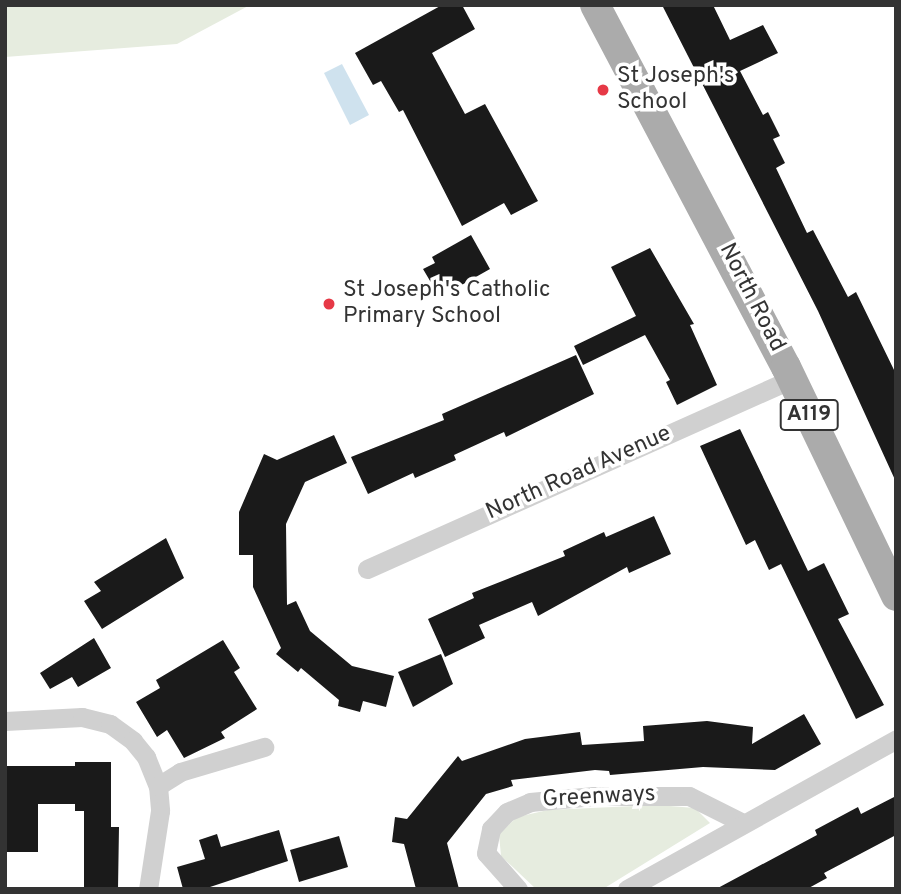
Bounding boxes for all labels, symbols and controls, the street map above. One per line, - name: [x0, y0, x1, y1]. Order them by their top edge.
- place label: St Joseph's School: [617, 63, 735, 117]
- marker: St Joseph's School: [595, 82, 611, 98]
- street label: North Road: [712, 239, 790, 357]
- place label: St Joseph's Catholic Primary School: [343, 277, 550, 331]
- marker: St Joseph's Catholic Primary School: [321, 296, 337, 312]
- road number: A119: [779, 398, 839, 432]
- street label: North Road Avenue: [482, 421, 676, 527]
- street label: Greenways: [542, 781, 656, 815]

